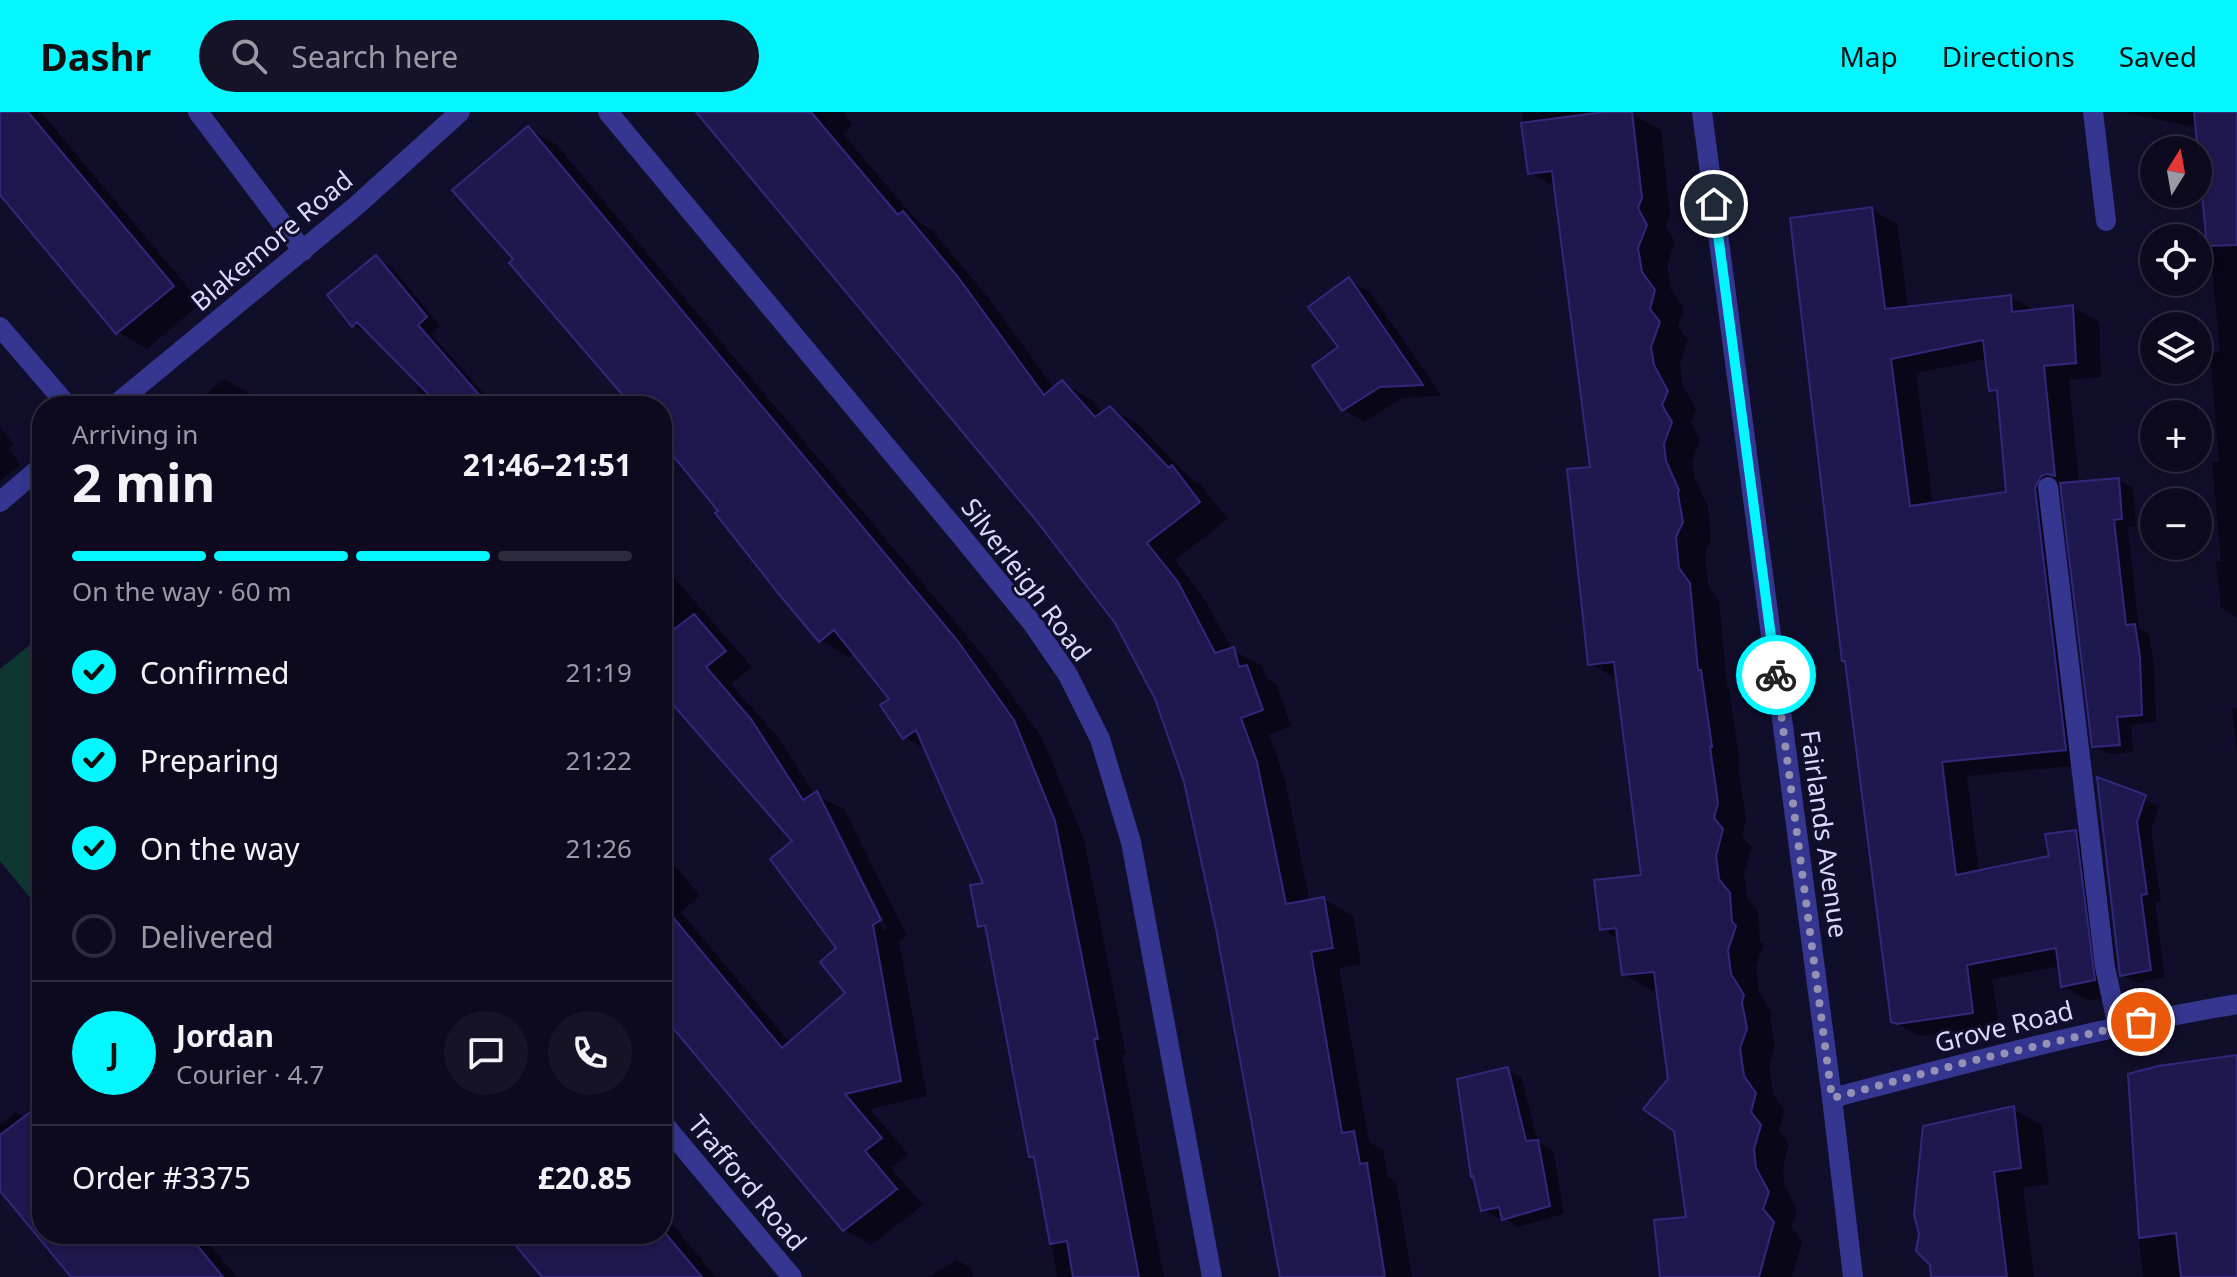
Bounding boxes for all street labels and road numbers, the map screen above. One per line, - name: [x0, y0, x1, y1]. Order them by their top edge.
- street label: Blakemore Road: [183, 162, 360, 319]
- street label: Silverleigh Road: [954, 490, 1100, 668]
- street label: Fairlands Avenue: [1793, 728, 1857, 940]
- street label: Grove Road: [1931, 991, 2077, 1061]
- street label: Trafford Road: [680, 1107, 815, 1258]

